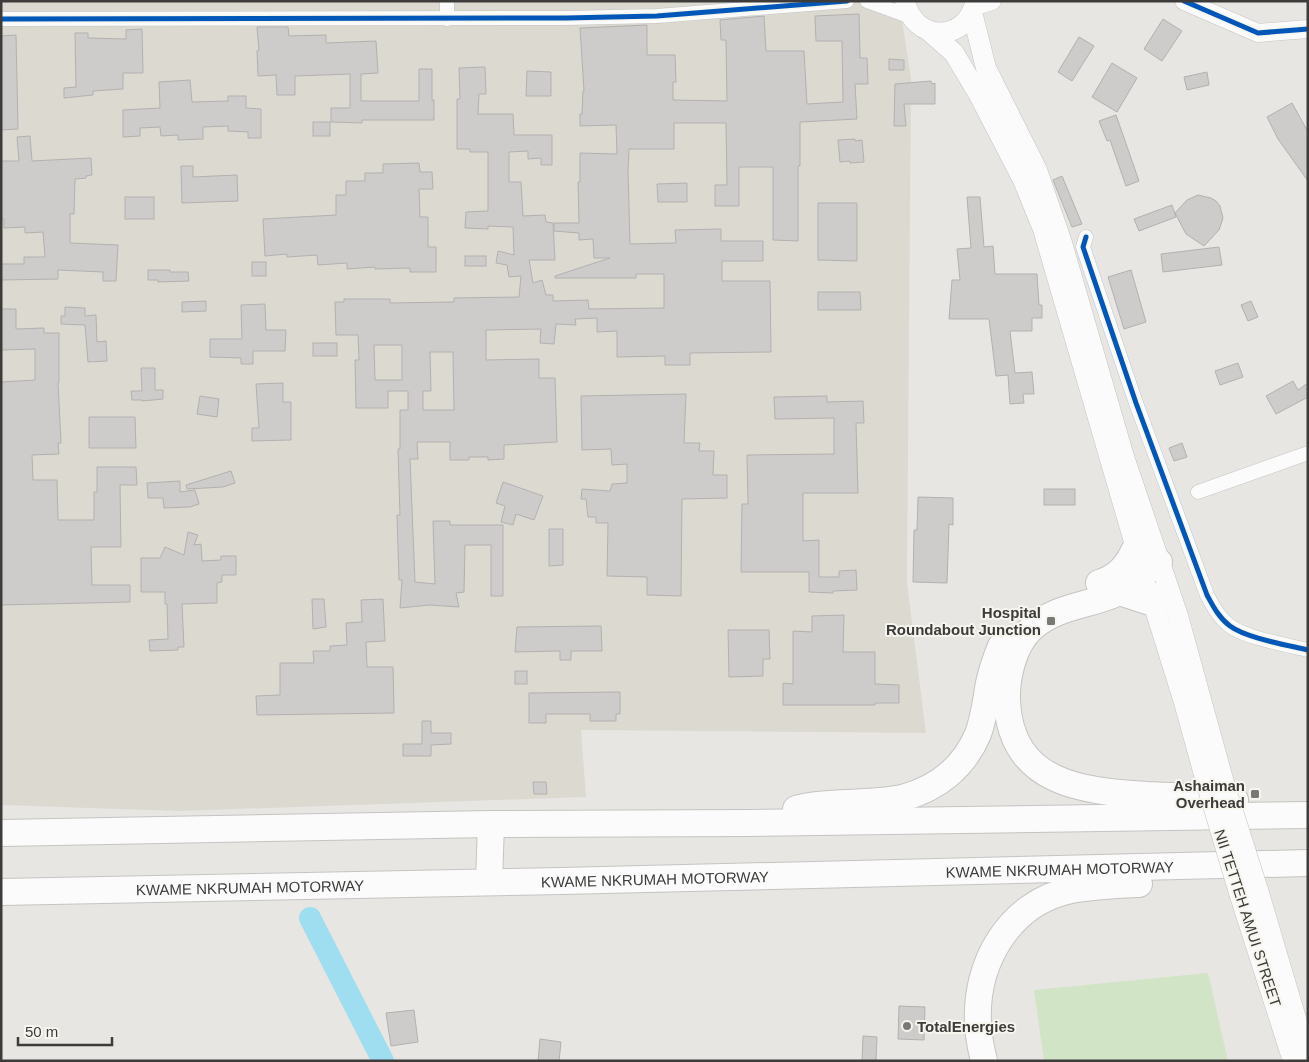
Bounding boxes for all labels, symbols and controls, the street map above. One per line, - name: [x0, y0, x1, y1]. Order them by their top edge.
- place label: Hospital Roundabout Junction: [886, 604, 1041, 638]
- marker: Hospital Roundabout Junction: [1045, 615, 1057, 627]
- place label: Ashaiman Overhead: [1173, 777, 1245, 811]
- marker: Ashaiman Overhead: [1249, 788, 1261, 800]
- street label: NII TETTEH AMUI STREET: [1211, 827, 1285, 1009]
- street label: KWAME NKRUMAH MOTORWAY: [945, 858, 1174, 880]
- street label: KWAME NKRUMAH MOTORWAY: [541, 868, 769, 890]
- street label: KWAME NKRUMAH MOTORWAY: [136, 876, 364, 898]
- scale bar: [18, 1014, 111, 1046]
- place label: TotalEnergies: [917, 1018, 1015, 1035]
- marker: TotalEnergies: [901, 1020, 913, 1032]
- text: 50 m: [25, 1023, 58, 1040]

